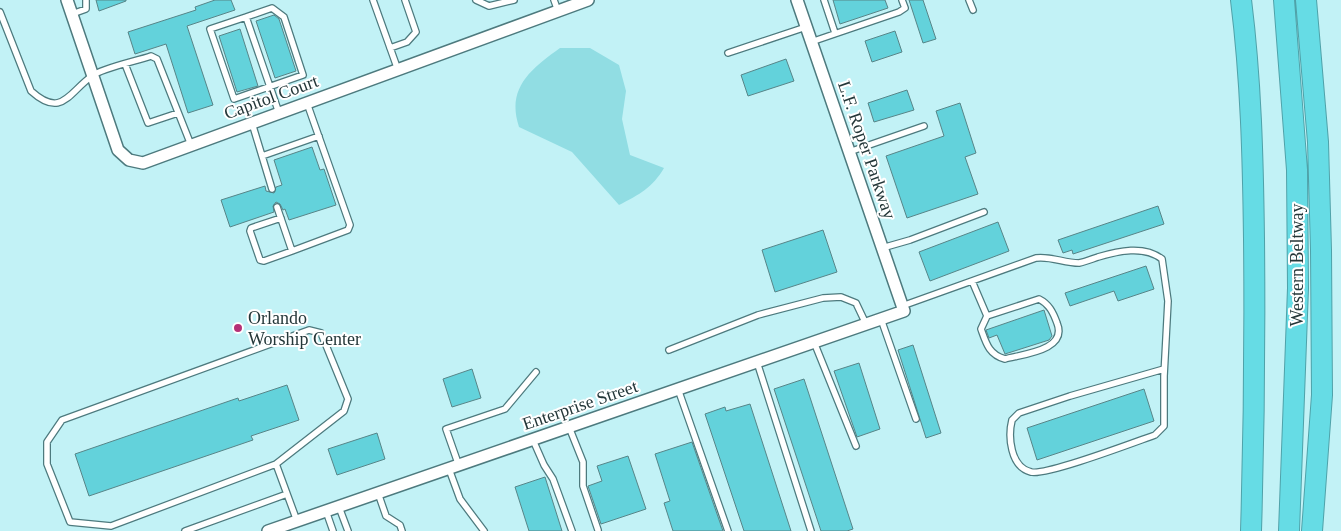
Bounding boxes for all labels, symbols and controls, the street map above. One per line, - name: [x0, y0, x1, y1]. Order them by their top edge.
- street label: Capitol Court: [221, 71, 321, 123]
- street label: L.F. Roper Parkway: [834, 78, 900, 222]
- street label: Western Beltway: [1287, 203, 1307, 327]
- place label: Orlando Worship Center: [248, 308, 361, 349]
- marker: Orlando Worship Center: [232, 322, 244, 334]
- street label: Enterprise Street: [520, 376, 640, 434]

